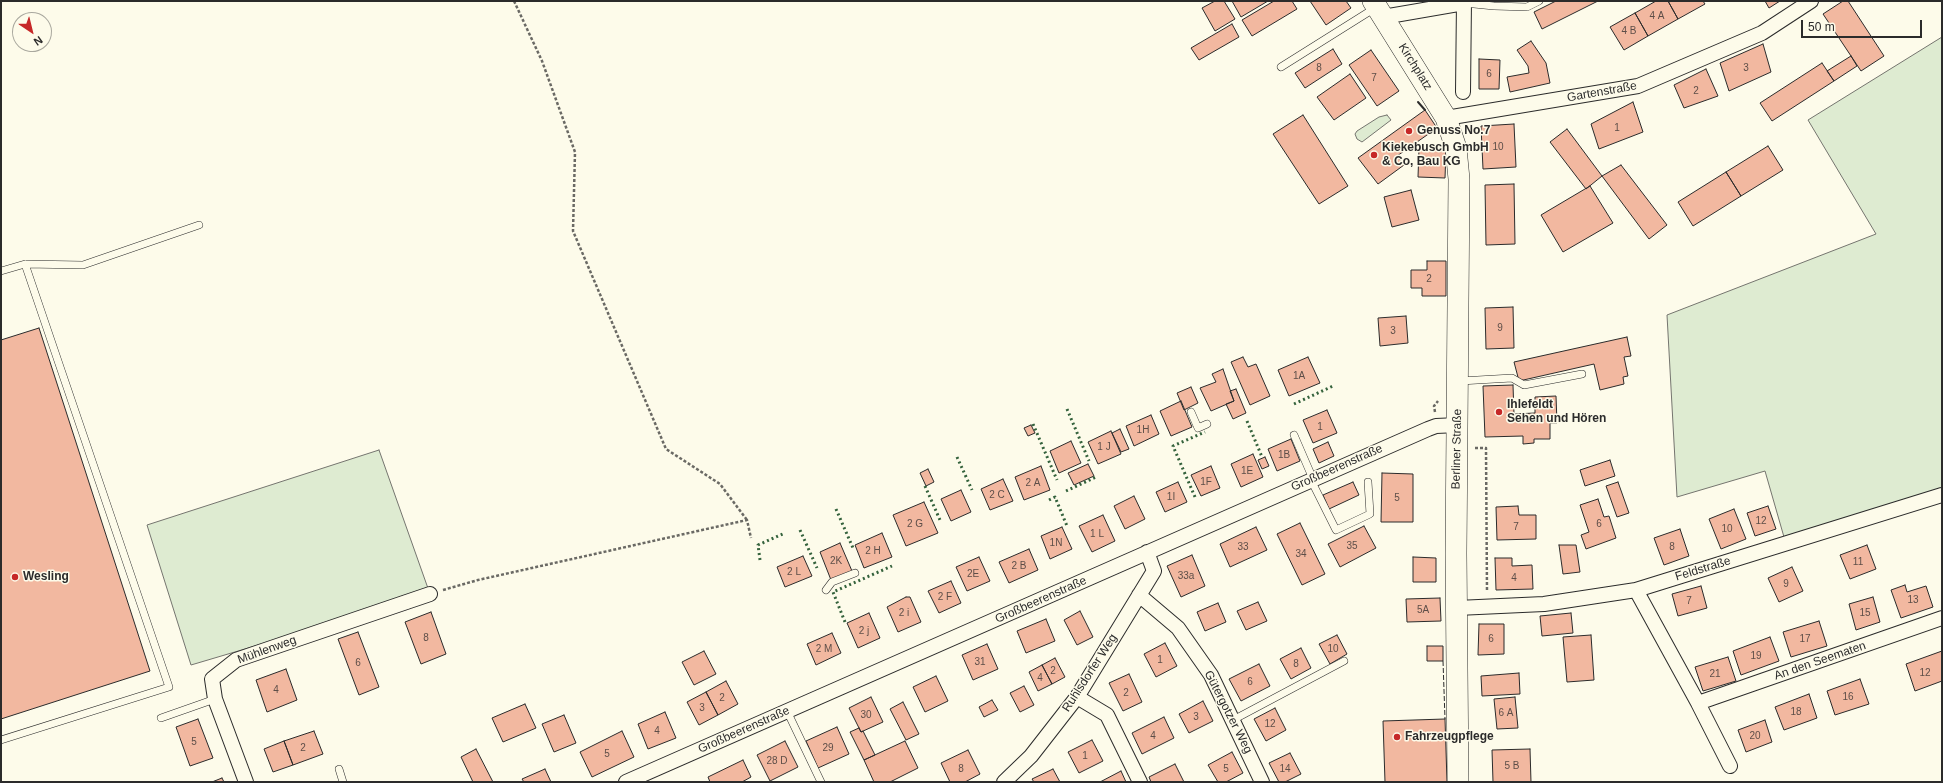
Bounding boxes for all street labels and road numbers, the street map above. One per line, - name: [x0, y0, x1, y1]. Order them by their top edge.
- street label: Kirchplatz: [1395, 41, 1435, 93]
- street label: Gartenstraße: [1566, 79, 1638, 105]
- street label: Berliner Straße: [1449, 409, 1465, 489]
- street label: Großbeerenstraße: [1289, 441, 1385, 495]
- street label: Feldstraße: [1673, 554, 1733, 584]
- street label: Großbeerenstraße: [993, 573, 1089, 627]
- street label: Ruhlsdorfer Weg: [1060, 631, 1120, 715]
- street label: Mühlenweg: [236, 633, 298, 667]
- street label: An den Seematen: [1772, 639, 1868, 683]
- street label: Gütergotzer Weg: [1201, 668, 1255, 756]
- street label: Großbeerenstraße: [696, 703, 792, 757]

